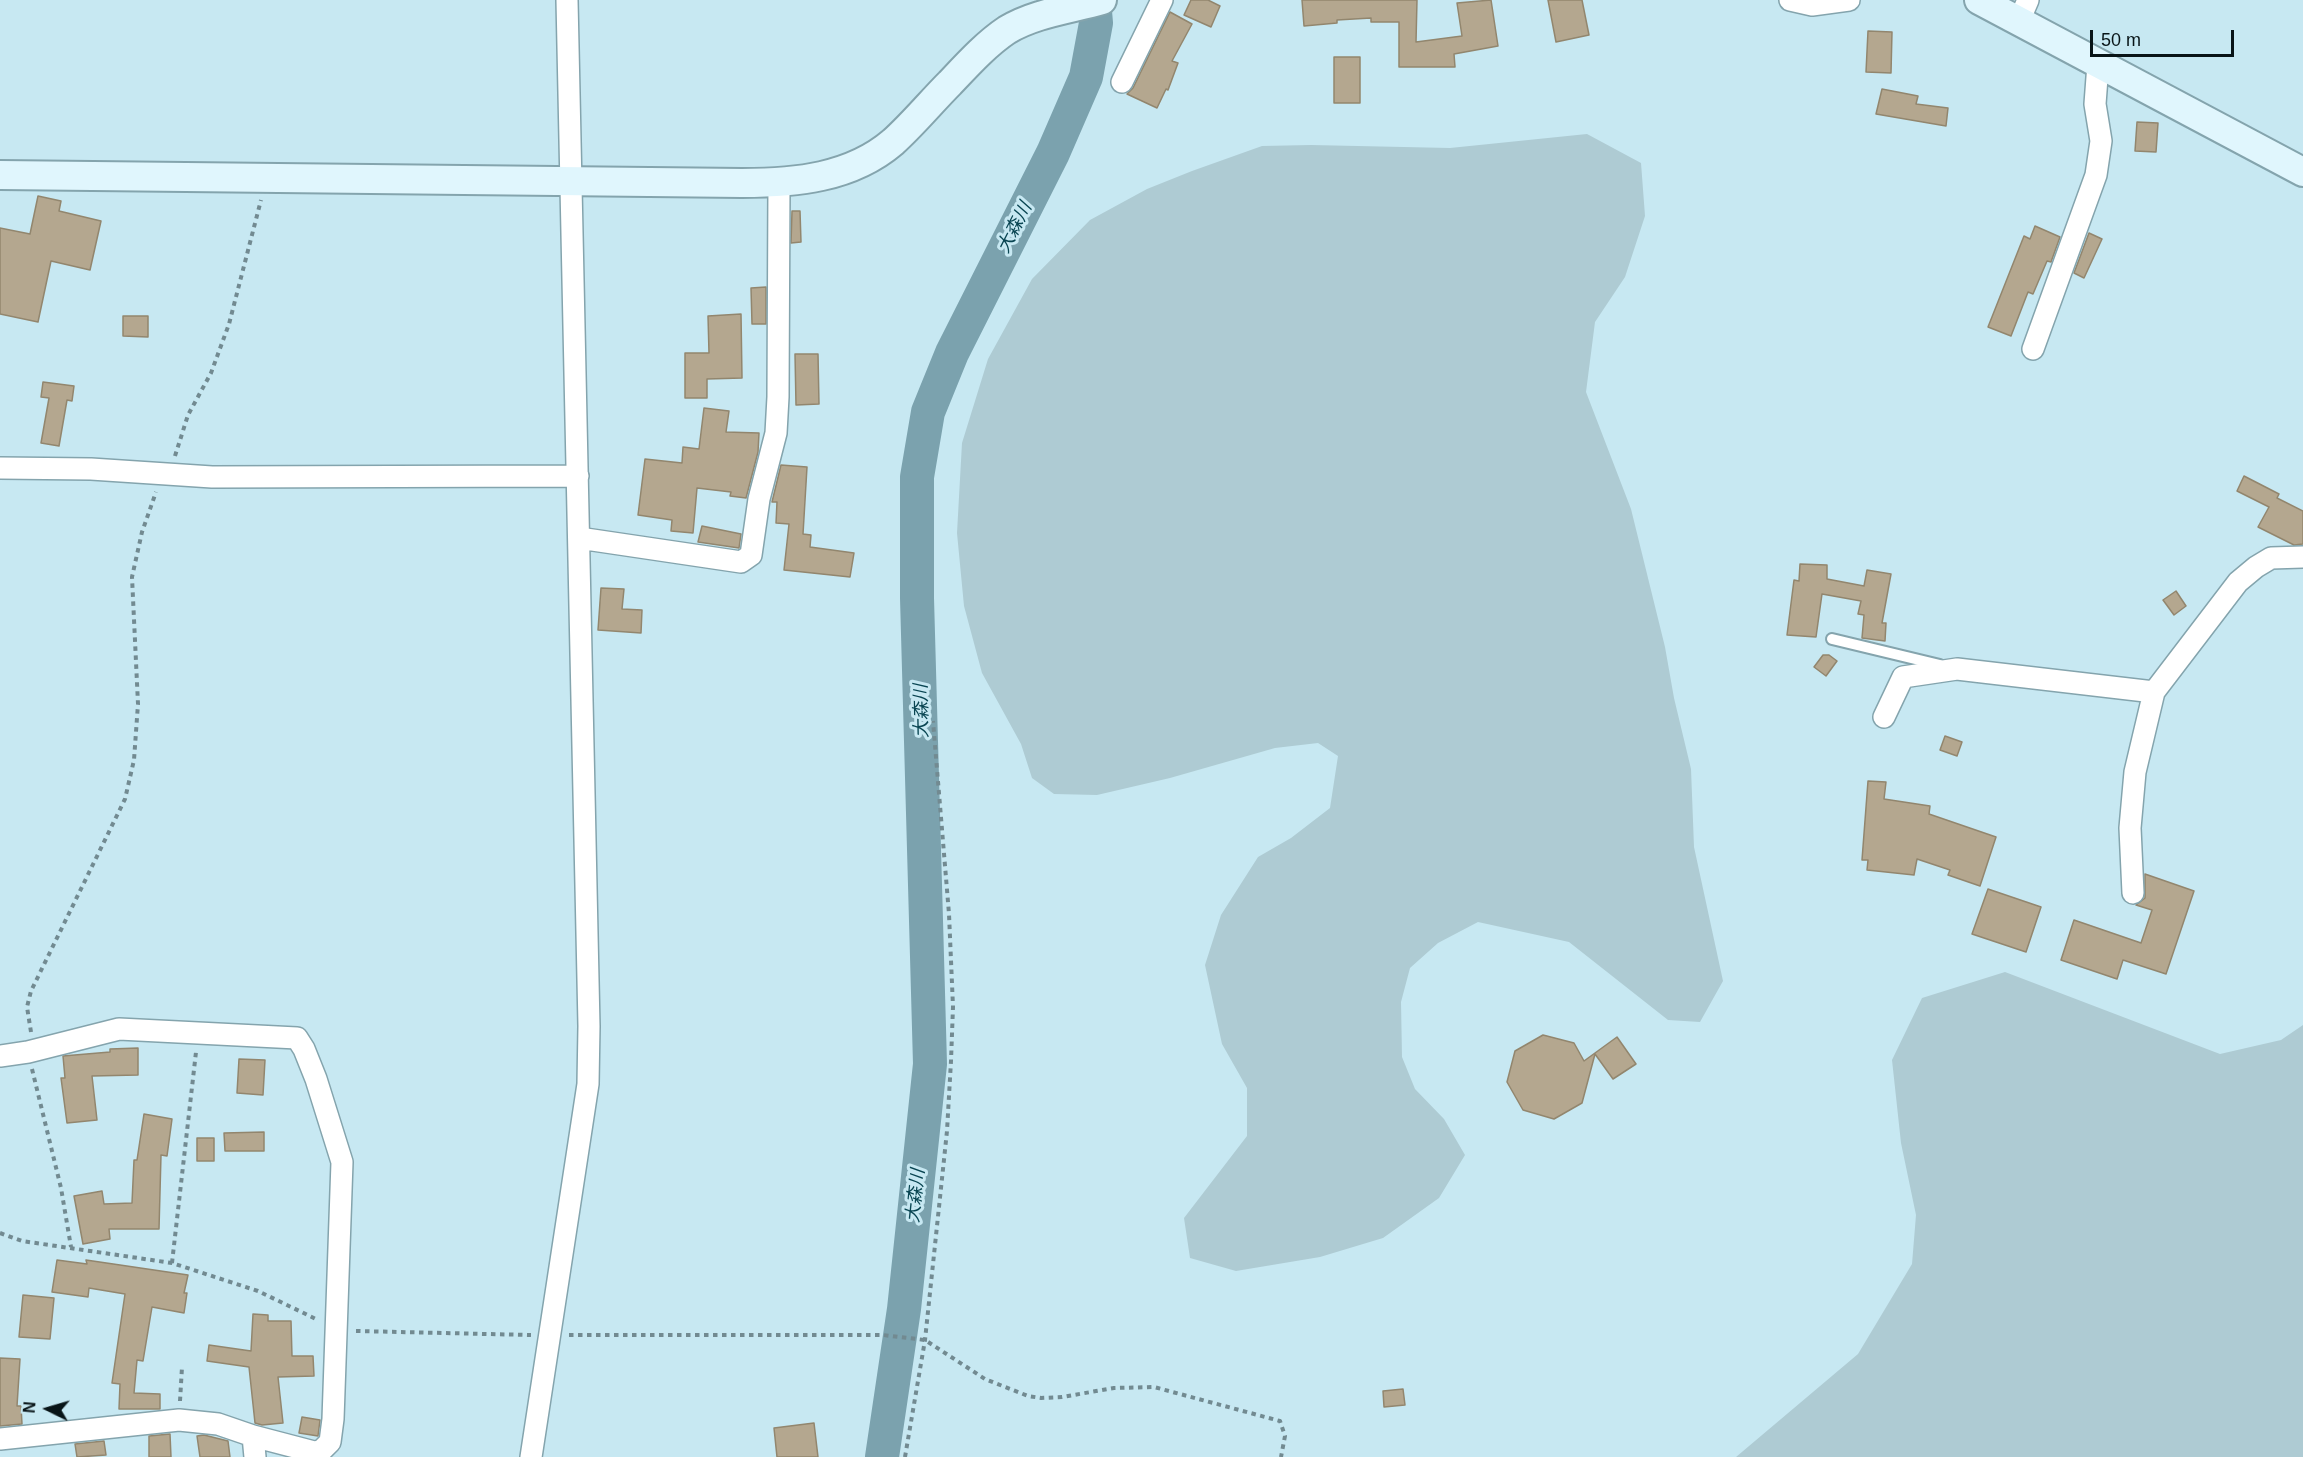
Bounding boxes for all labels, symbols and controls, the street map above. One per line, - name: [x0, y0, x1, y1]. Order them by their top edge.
- scale bar: [2093, 18, 2237, 56]
- text: 50 m: [2101, 30, 2141, 50]
- water label: 大森川: [993, 199, 1037, 257]
- water label: 大森川: [911, 684, 933, 738]
- water label: 大森川: [902, 1168, 930, 1224]
- north arrow: [18, 1379, 78, 1439]
- text: N: [21, 1401, 39, 1414]

